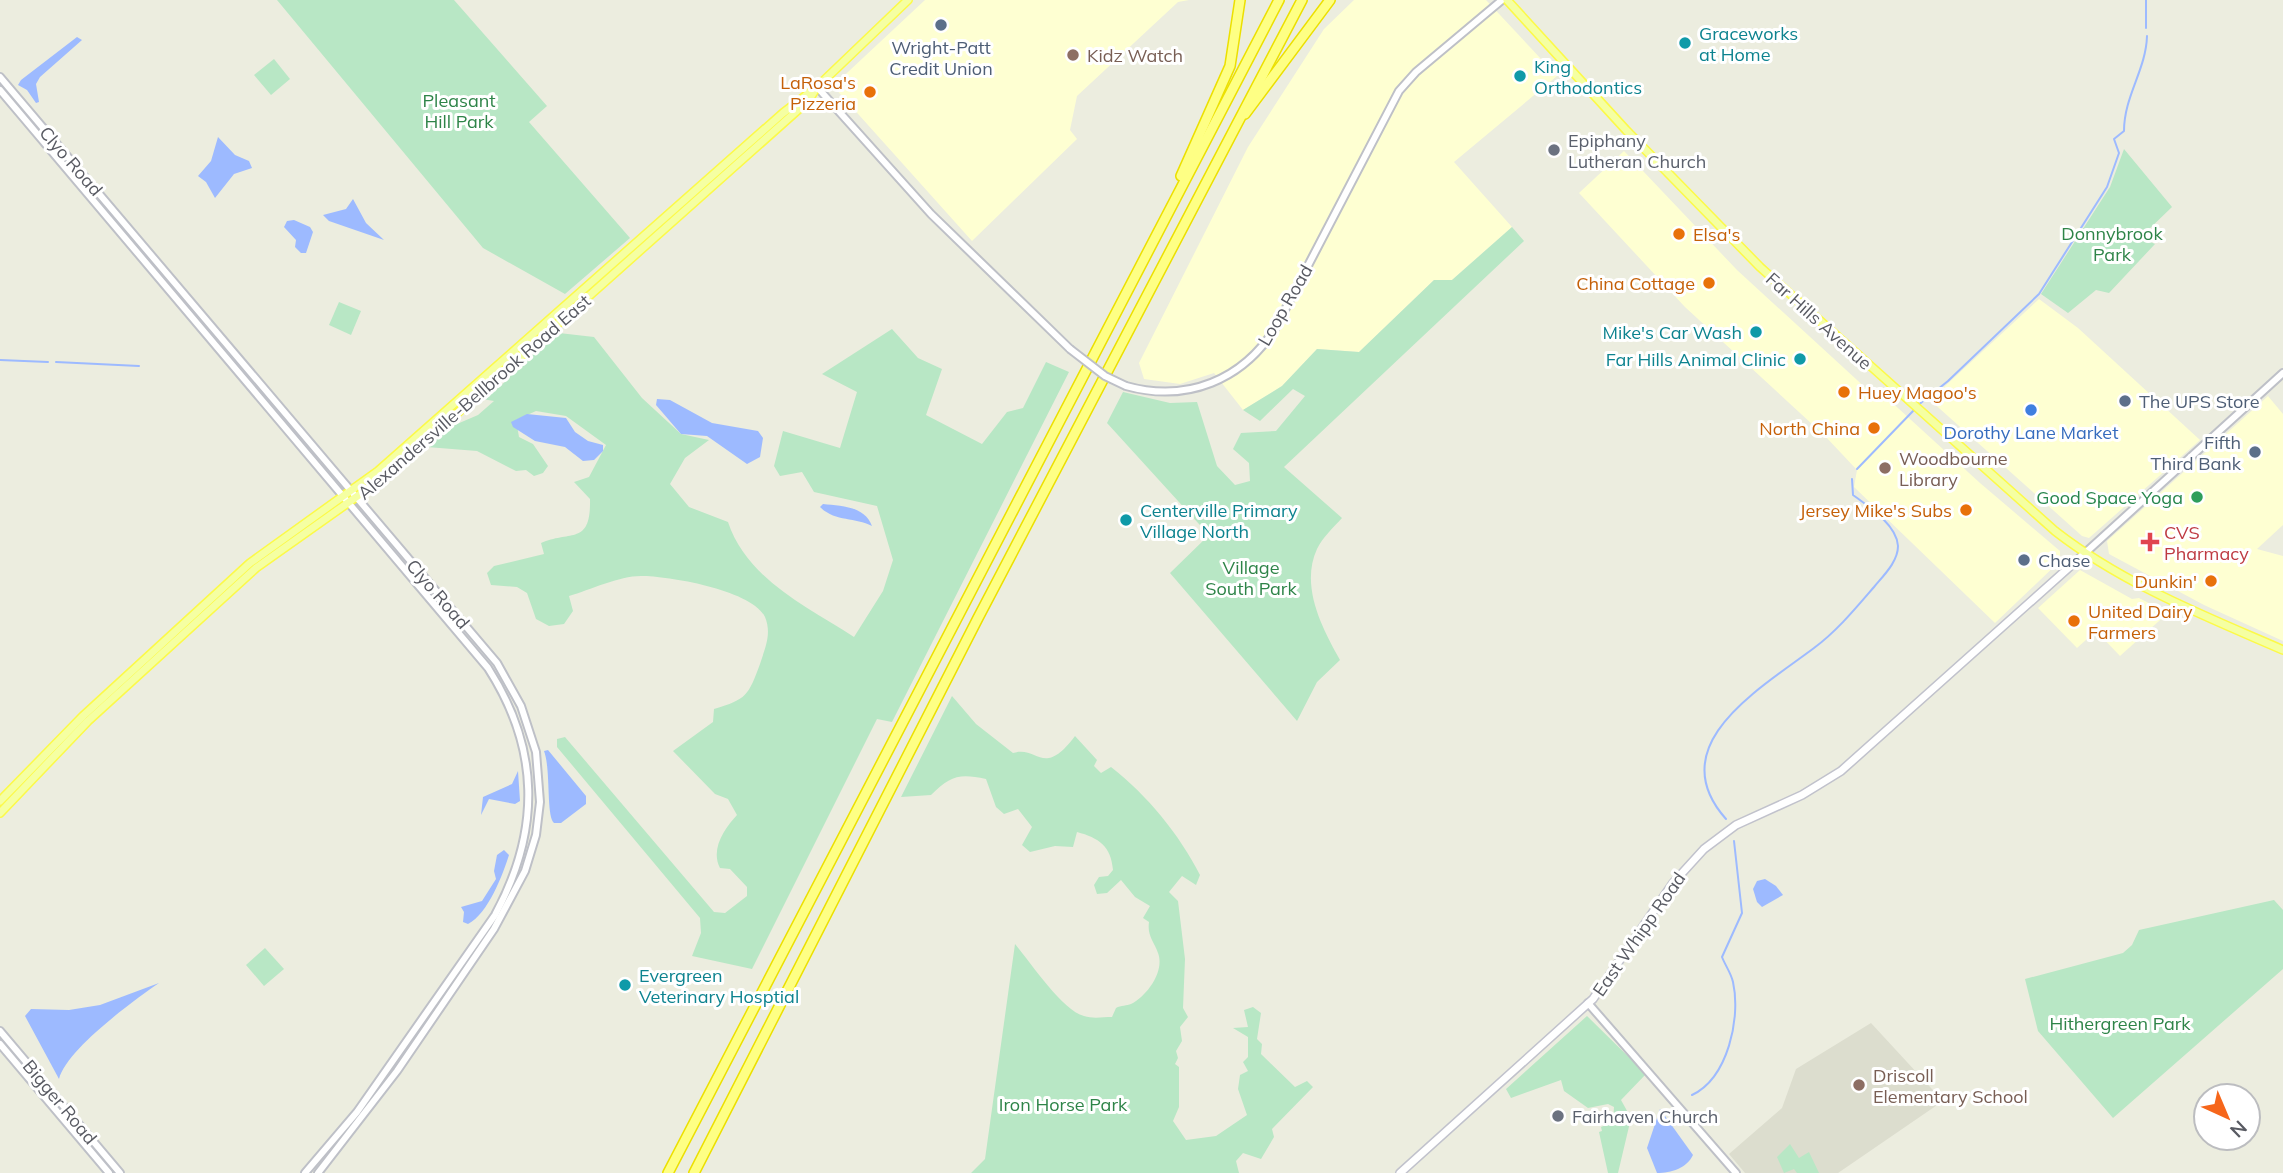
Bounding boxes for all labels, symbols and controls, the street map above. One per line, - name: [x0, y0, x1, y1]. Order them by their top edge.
- marker: Wright-Patt Credit Union: [933, 17, 949, 33]
- place label: Graceworks at Home: [1699, 22, 1798, 66]
- marker: Graceworks at Home: [1677, 35, 1693, 51]
- place label: Wright-Patt Credit Union: [889, 36, 993, 80]
- place label: Kidz Watch: [1087, 44, 1183, 67]
- marker: Kidz Watch: [1065, 47, 1081, 63]
- place label: King Orthodontics: [1534, 55, 1642, 99]
- marker: King Orthodontics: [1512, 68, 1528, 84]
- place label: LaRosa's Pizzeria: [780, 71, 856, 115]
- marker: LaRosa's Pizzeria: [862, 84, 878, 100]
- park label: Pleasant Hill Park: [422, 89, 496, 133]
- street label: Clyo Road: [34, 121, 108, 201]
- place label: Epiphany Lutheran Church: [1568, 129, 1706, 173]
- marker: Epiphany Lutheran Church: [1546, 142, 1562, 158]
- park label: Donnybrook Park: [2061, 222, 2163, 266]
- place label: Elsa's: [1693, 223, 1741, 246]
- marker: Elsa's: [1671, 226, 1687, 242]
- street label: Loop Road: [1253, 260, 1317, 350]
- street label: Far Hills Avenue: [1761, 267, 1877, 375]
- place label: China Cottage: [1576, 272, 1695, 295]
- marker: China Cottage: [1701, 275, 1717, 291]
- street label: Alexandersville-Bellbrook Road East: [353, 289, 595, 505]
- place label: Mike's Car Wash: [1603, 321, 1742, 344]
- marker: Mike's Car Wash: [1748, 324, 1764, 340]
- place label: Far Hills Animal Clinic: [1606, 348, 1786, 371]
- marker: Far Hills Animal Clinic: [1792, 351, 1808, 367]
- place label: Huey Magoo's: [1858, 381, 1977, 404]
- marker: Huey Magoo's: [1836, 384, 1852, 400]
- place label: The UPS Store: [2139, 390, 2260, 413]
- marker: The UPS Store: [2117, 393, 2133, 409]
- marker: Dorothy Lane Market: [2023, 402, 2039, 418]
- place label: North China: [1759, 417, 1860, 440]
- marker: North China: [1866, 420, 1882, 436]
- place label: Dorothy Lane Market: [1944, 421, 2118, 444]
- place label: Fifth Third Bank: [2151, 431, 2242, 475]
- marker: Fifth Third Bank: [2247, 444, 2263, 460]
- place label: Woodbourne Library: [1899, 447, 2008, 491]
- marker: Woodbourne Library: [1877, 460, 1893, 476]
- place label: Good Space Yoga: [2036, 486, 2183, 509]
- marker: Good Space Yoga: [2189, 489, 2205, 505]
- place label: Centerville Primary Village North: [1140, 499, 1298, 543]
- place label: Jersey Mike's Subs: [1799, 499, 1952, 522]
- marker: Jersey Mike's Subs: [1958, 502, 1974, 518]
- marker: Centerville Primary Village North: [1118, 512, 1134, 528]
- place label: CVS Pharmacy: [2164, 521, 2249, 565]
- marker: CVS Pharmacy: [2142, 534, 2158, 550]
- place label: Chase: [2038, 549, 2090, 572]
- marker: Chase: [2016, 552, 2032, 568]
- street label: Clyo Road: [401, 554, 475, 634]
- park label: Village South Park: [1205, 556, 1297, 600]
- place label: Dunkin': [2135, 570, 2197, 593]
- marker: Dunkin': [2203, 573, 2219, 589]
- place label: United Dairy Farmers: [2088, 600, 2193, 644]
- marker: United Dairy Farmers: [2066, 613, 2082, 629]
- street label: East Whipp Road: [1588, 867, 1690, 1001]
- place label: Evergreen Veterinary Hosptial: [639, 964, 799, 1008]
- marker: Evergreen Veterinary Hosptial: [617, 977, 633, 993]
- park label: Hithergreen Park: [2049, 1012, 2191, 1035]
- street label: Bigger Road: [18, 1055, 102, 1149]
- place label: Driscoll Elementary School: [1873, 1064, 2028, 1108]
- marker: Driscoll Elementary School: [1851, 1077, 1867, 1093]
- north arrow: [2192, 1082, 2262, 1152]
- park label: Iron Horse Park: [999, 1093, 1128, 1116]
- place label: Fairhaven Church: [1572, 1105, 1718, 1128]
- marker: Fairhaven Church: [1550, 1108, 1566, 1124]
- text: N: [2225, 1116, 2252, 1143]

